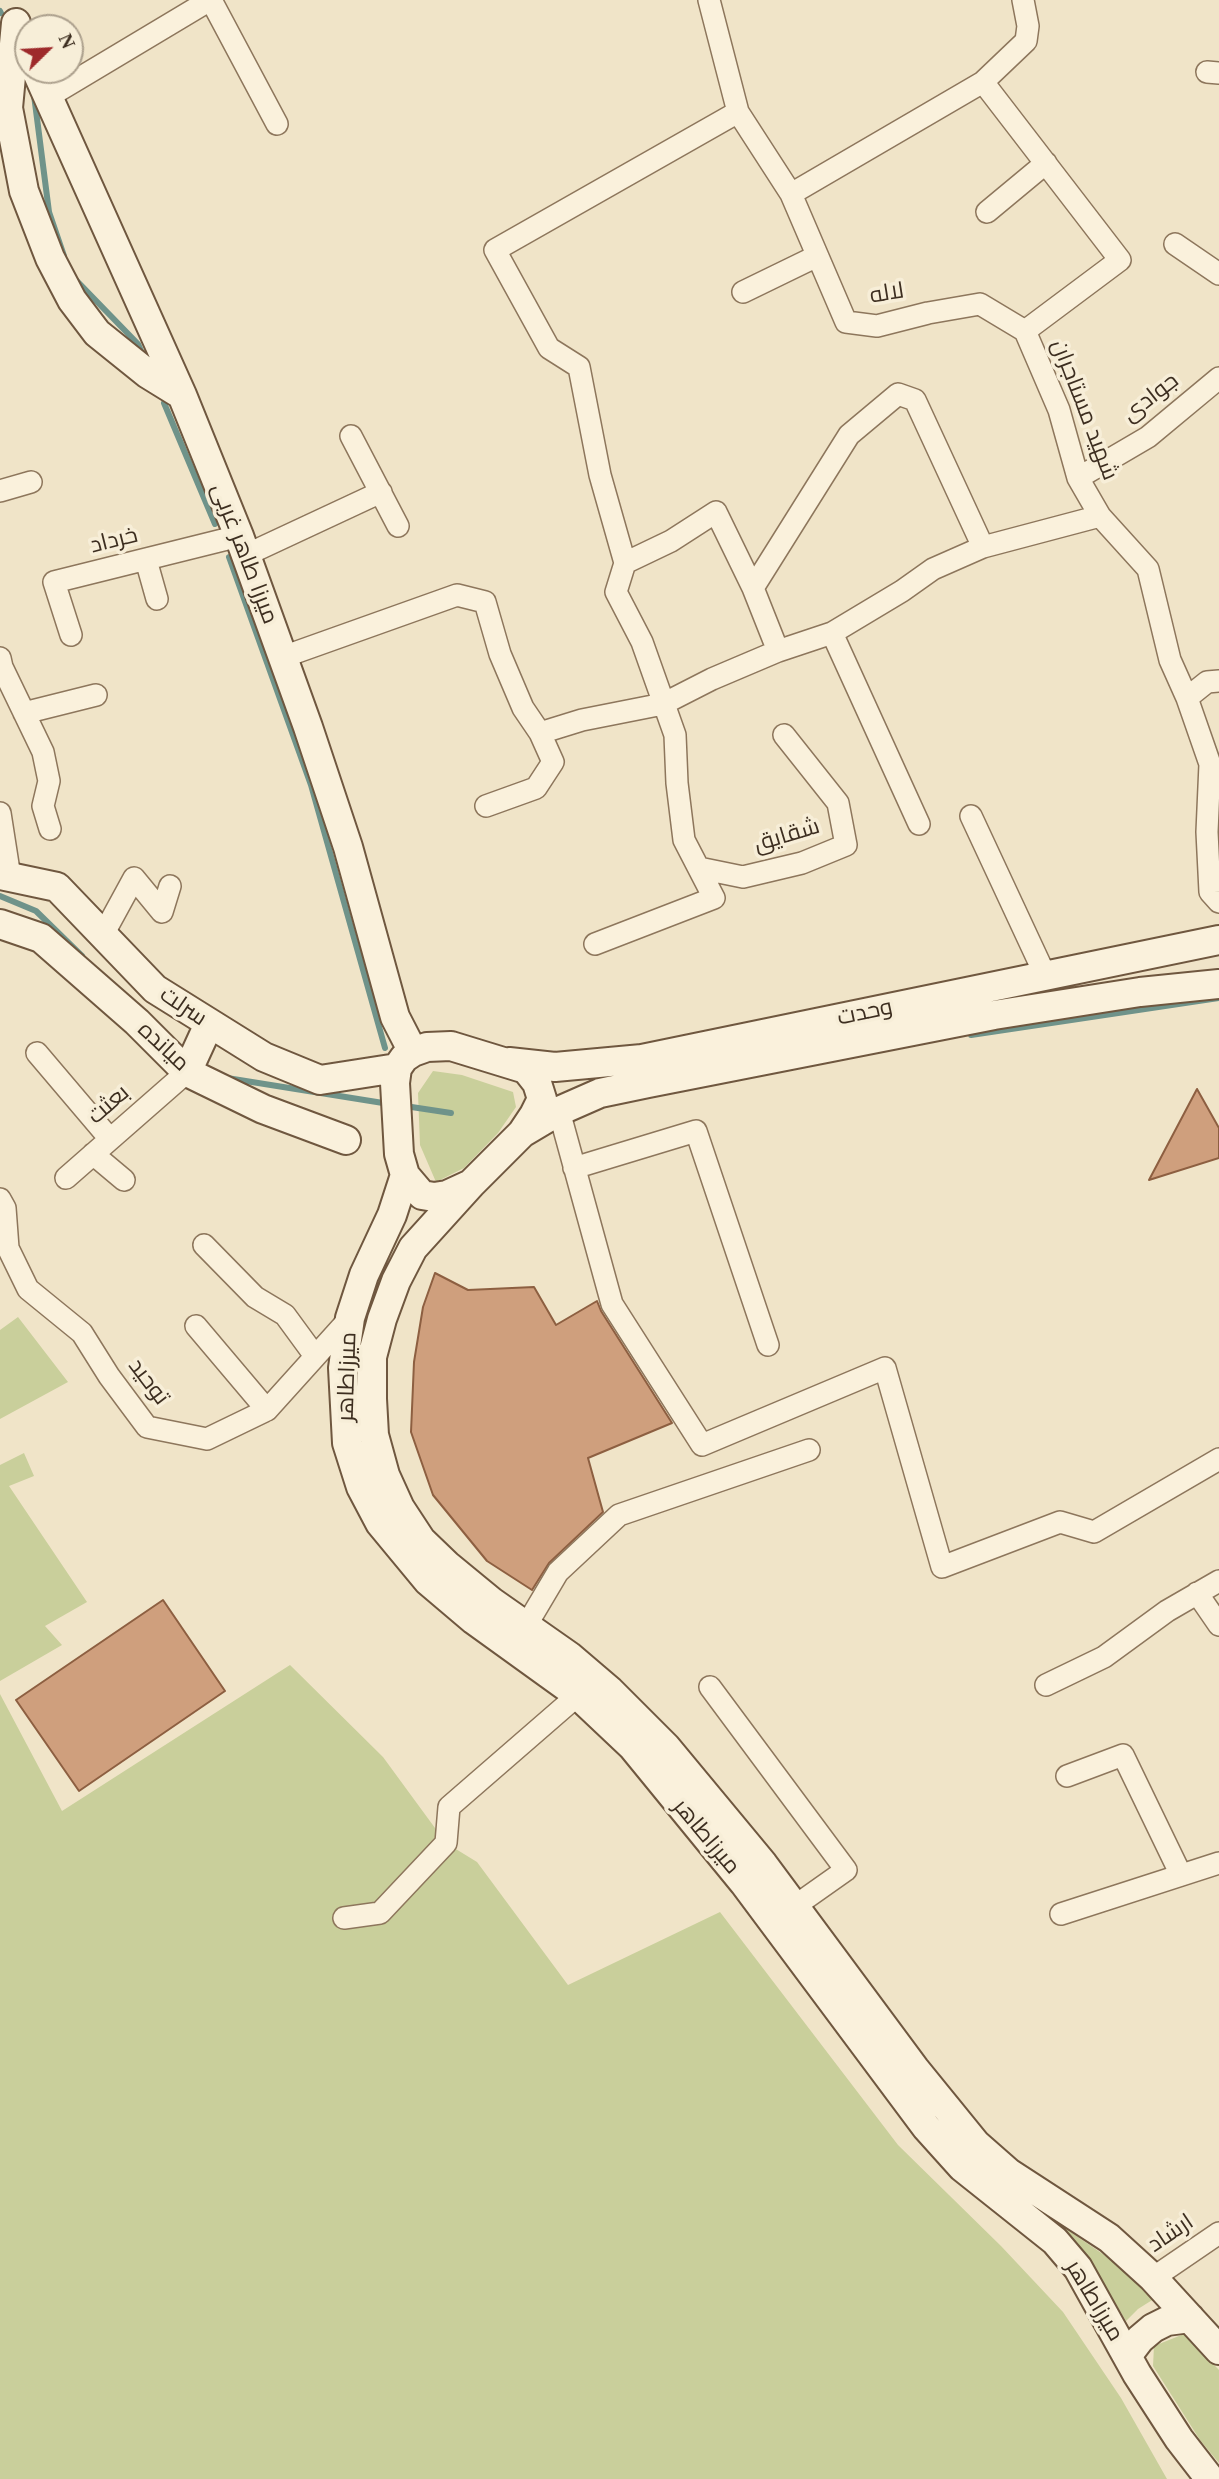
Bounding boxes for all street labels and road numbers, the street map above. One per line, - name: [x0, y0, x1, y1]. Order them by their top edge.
- street label: لاله: [868, 278, 906, 310]
- street label: شهید مستاجران: [1045, 336, 1123, 484]
- street label: جوادی: [1117, 367, 1185, 429]
- street label: میرزا طاهر غربی: [205, 480, 283, 628]
- street label: خرداد: [87, 522, 141, 560]
- street label: شقایق: [751, 813, 823, 859]
- street label: سرلت: [154, 981, 212, 1033]
- street label: وحدت: [835, 994, 895, 1032]
- street label: میانده: [132, 1016, 194, 1078]
- street label: بعثت: [82, 1079, 136, 1131]
- street label: میرزاطاهر: [333, 1332, 363, 1422]
- street label: توحید: [122, 1353, 174, 1411]
- street label: میرزاطاهر: [667, 1794, 745, 1880]
- street label: ارشاد: [1143, 2209, 1199, 2259]
- street label: میرزاطاهر: [1059, 2255, 1129, 2347]

